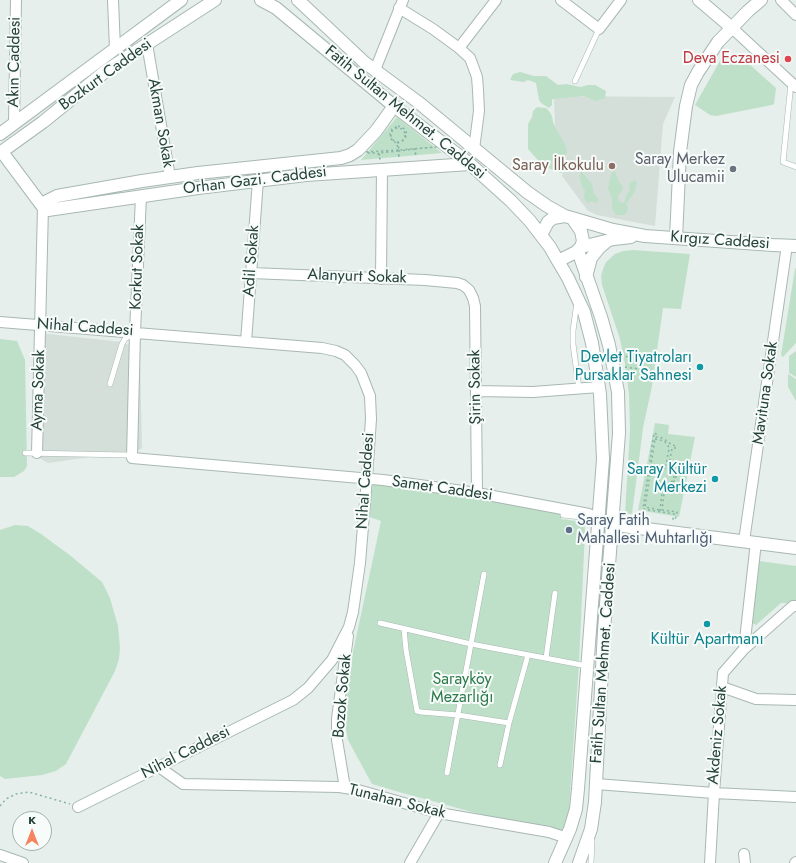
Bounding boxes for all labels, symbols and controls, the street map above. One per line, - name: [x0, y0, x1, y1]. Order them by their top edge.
- street label: Akın Caddesi: [5, 16, 25, 108]
- street label: Bozkurt Caddesi: [56, 35, 156, 115]
- street label: Fatih Sultan Mehmet. Caddesi: [321, 42, 489, 184]
- place label: Deva Eczanesi: [683, 49, 780, 69]
- marker: Deva Eczanesi: [783, 54, 793, 64]
- street label: Akman Sokak: [143, 77, 177, 169]
- place label: Saray Merkez Ulucamii: [635, 150, 725, 188]
- place label: Saray İlkokulu: [512, 156, 604, 176]
- marker: Saray İlkokulu: [607, 161, 617, 171]
- street label: Orhan Gazi. Caddesi: [182, 163, 328, 199]
- marker: Saray Merkez Ulucamii: [728, 164, 738, 174]
- street label: Korkut Sokak: [127, 224, 149, 310]
- street label: Adil Sokak: [240, 225, 264, 297]
- street label: Kırgız Caddesi: [670, 228, 770, 254]
- street label: Alanyurt Sokak: [307, 266, 407, 288]
- street label: Nihal Caddesi: [36, 315, 134, 341]
- street label: Mavituna Sokak: [749, 340, 783, 446]
- place label: Devlet Tiyatroları Pursaklar Sahnesi: [575, 348, 692, 386]
- street label: Ayma Sokak: [28, 349, 50, 431]
- street label: Şirin Sokak: [466, 349, 486, 425]
- marker: Devlet Tiyatroları Pursaklar Sahnesi: [695, 362, 705, 372]
- street label: Nihal Caddesi: [353, 432, 379, 530]
- place label: Saray Kültür Merkezi: [627, 460, 707, 498]
- street label: Samet Caddesi: [390, 472, 494, 506]
- marker: Saray Kültür Merkezi: [710, 474, 720, 484]
- place label: Saray Fatih Mahallesi Muhtarlığı: [577, 511, 713, 549]
- marker: Saray Fatih Mahallesi Muhtarlığı: [564, 525, 574, 535]
- street label: Fatih Sultan Mehmet. Caddesi: [587, 562, 621, 764]
- marker: Kültür Apartmanı: [702, 619, 712, 629]
- place label: Kültür Apartmanı: [650, 630, 764, 650]
- street label: Bozok Sokak: [330, 653, 356, 739]
- park label: Sarayköy Mezarlığı: [431, 670, 493, 708]
- street label: Akdeniz Sokak: [704, 685, 732, 785]
- street label: Nihal Caddesi: [138, 722, 234, 784]
- street label: Tunahan Sokak: [347, 781, 447, 823]
- north arrow: [12, 811, 52, 851]
- text: K: [28, 812, 36, 828]

